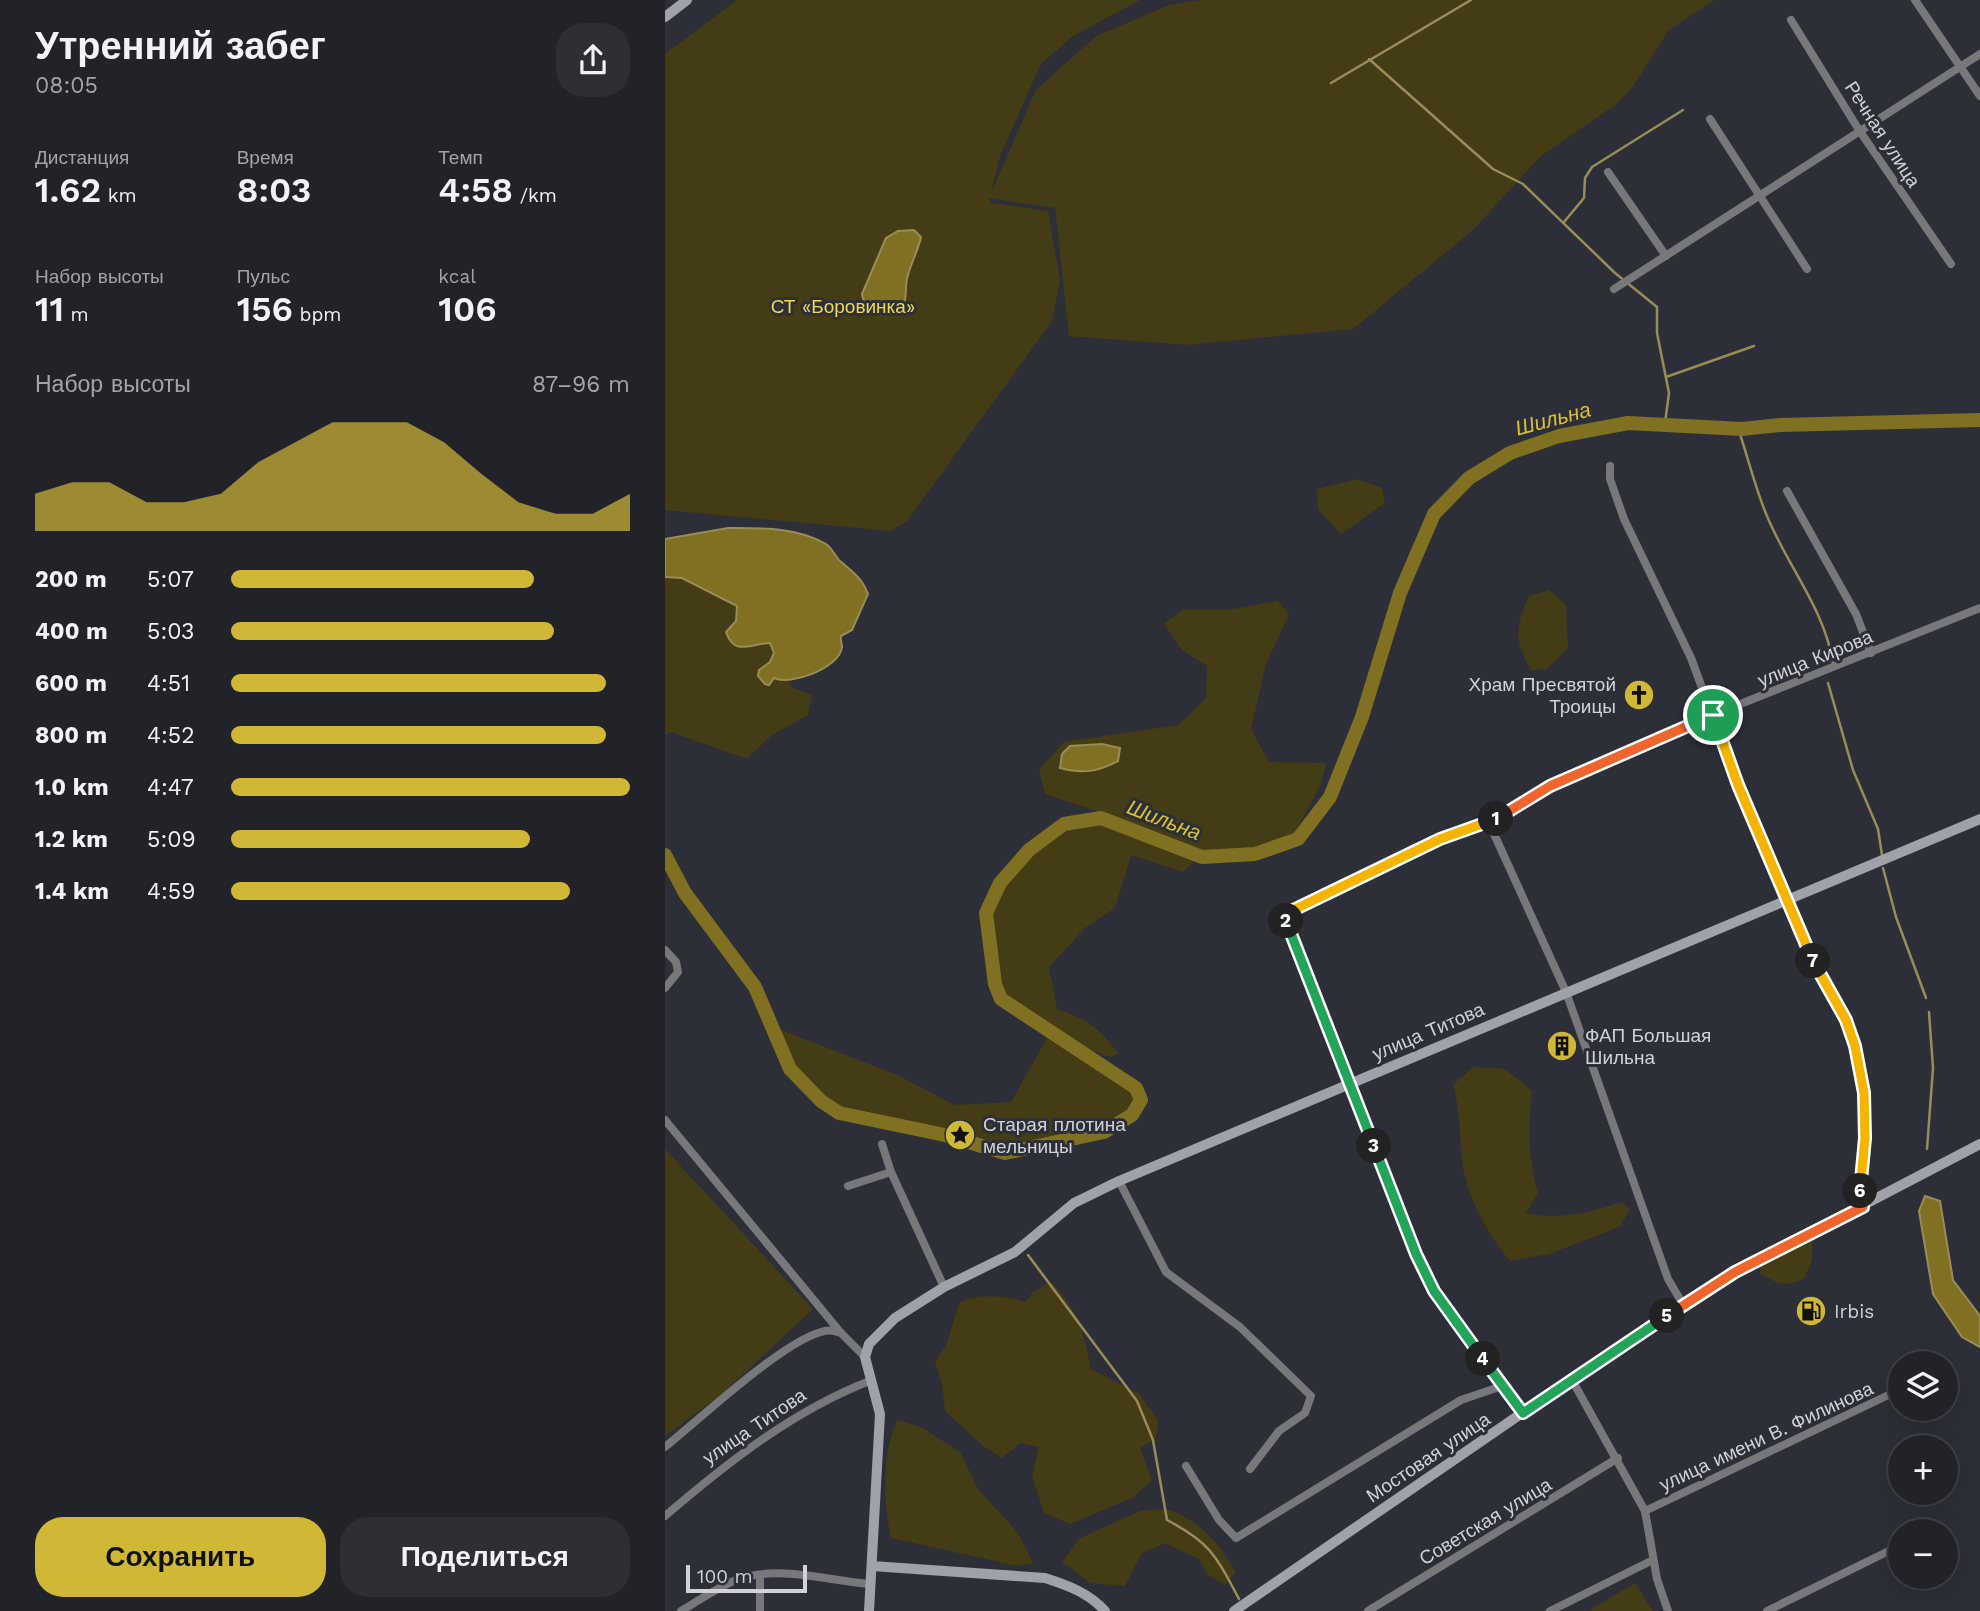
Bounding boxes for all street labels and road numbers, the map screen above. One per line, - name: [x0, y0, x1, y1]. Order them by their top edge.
- street label: Речная улица: [1840, 77, 1926, 192]
- street label: улица Кирова: [1754, 625, 1876, 692]
- street label: улица Титова: [1369, 997, 1488, 1065]
- street label: улица имени В. Филинова: [1656, 1377, 1877, 1496]
- street label: улица Титова: [698, 1383, 811, 1469]
- street label: Мостовая улица: [1362, 1407, 1495, 1507]
- street label: Советская улица: [1415, 1473, 1556, 1570]

